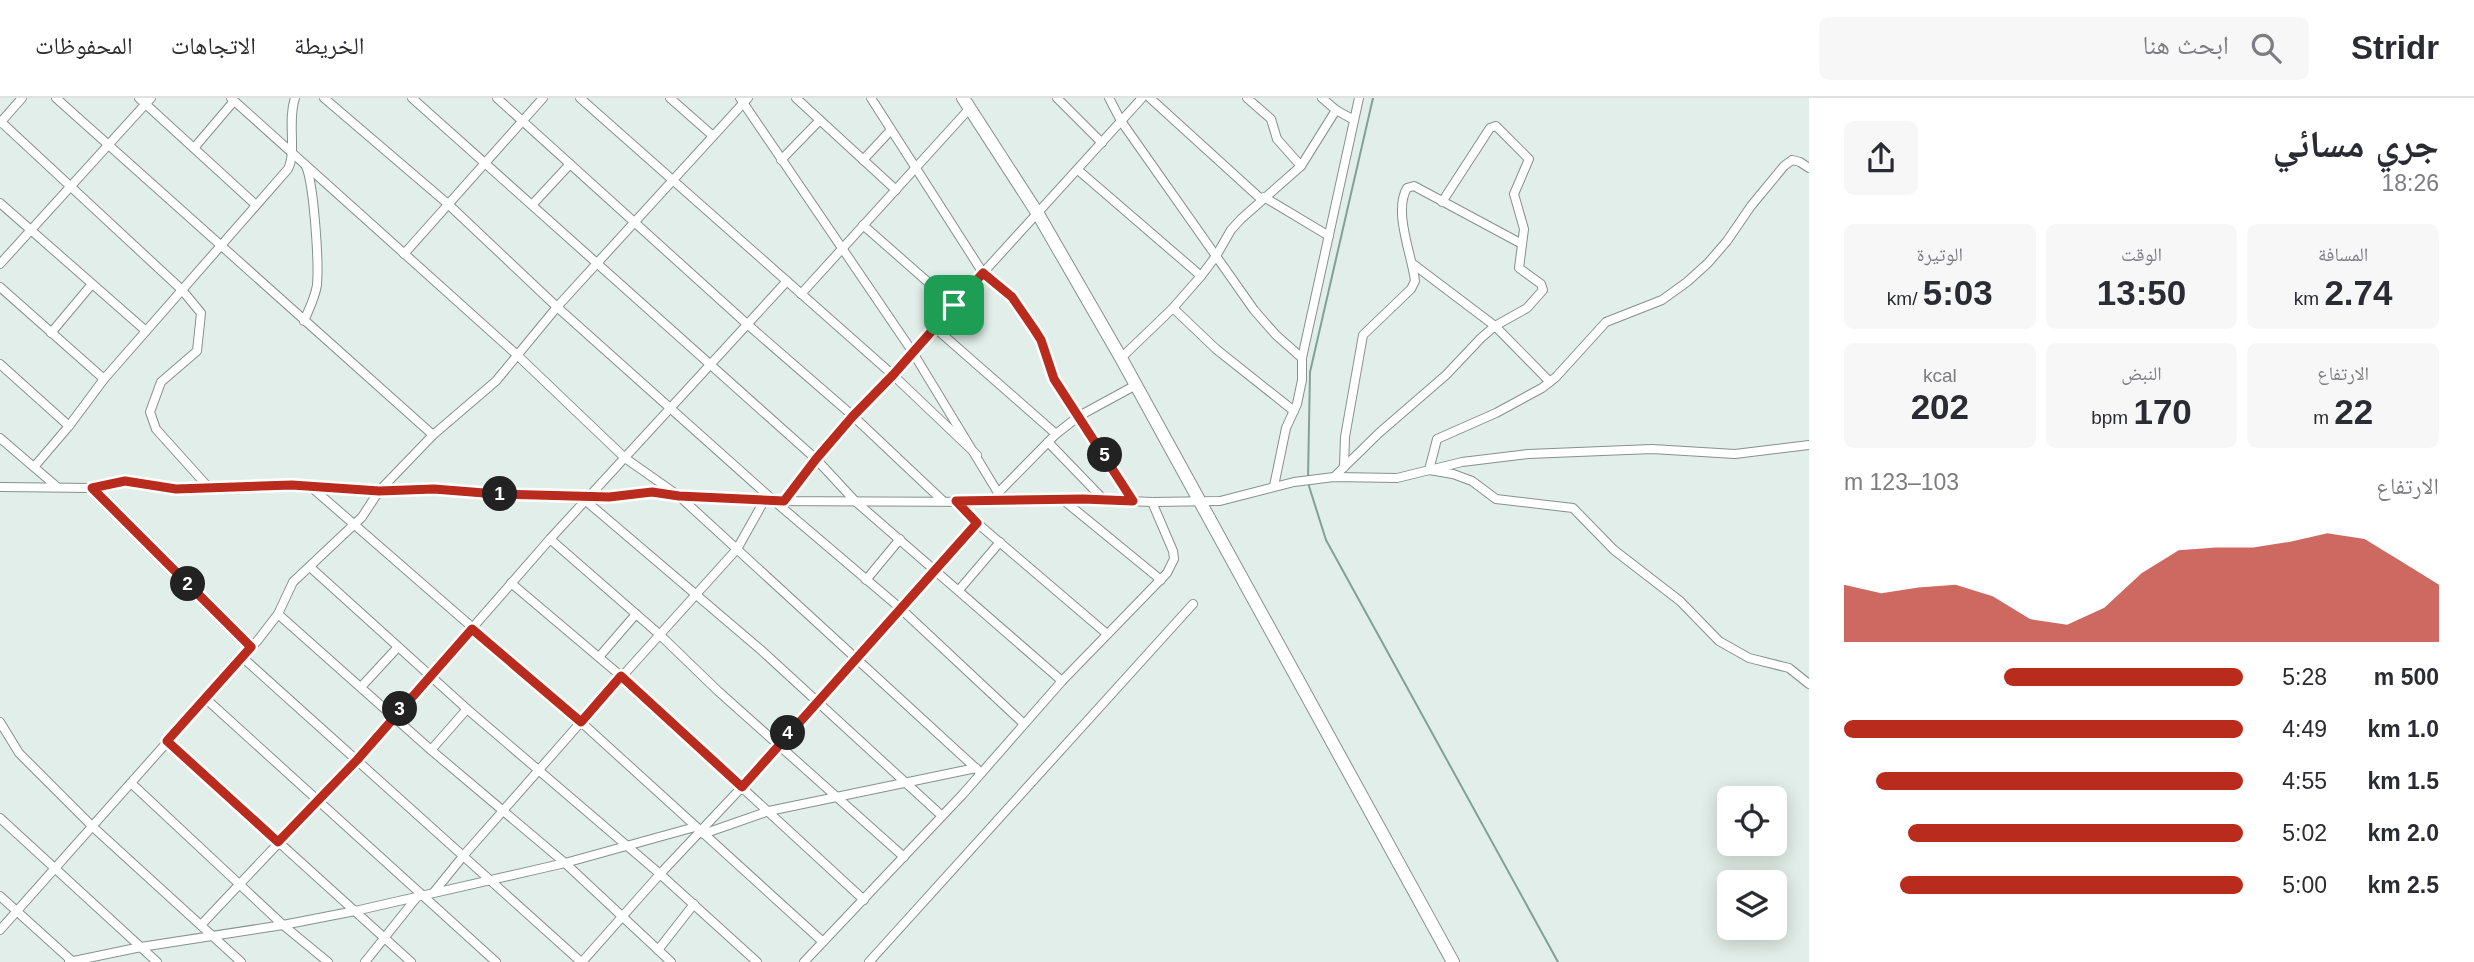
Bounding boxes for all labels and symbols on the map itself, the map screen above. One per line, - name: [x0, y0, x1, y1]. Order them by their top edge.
- pin: [924, 275, 984, 335]
- pin: 5: [1088, 438, 1122, 472]
- pin: 1: [482, 476, 518, 512]
- pin: 2: [170, 566, 206, 602]
- pin: 3: [382, 692, 418, 726]
- pin: 4: [770, 716, 806, 750]

